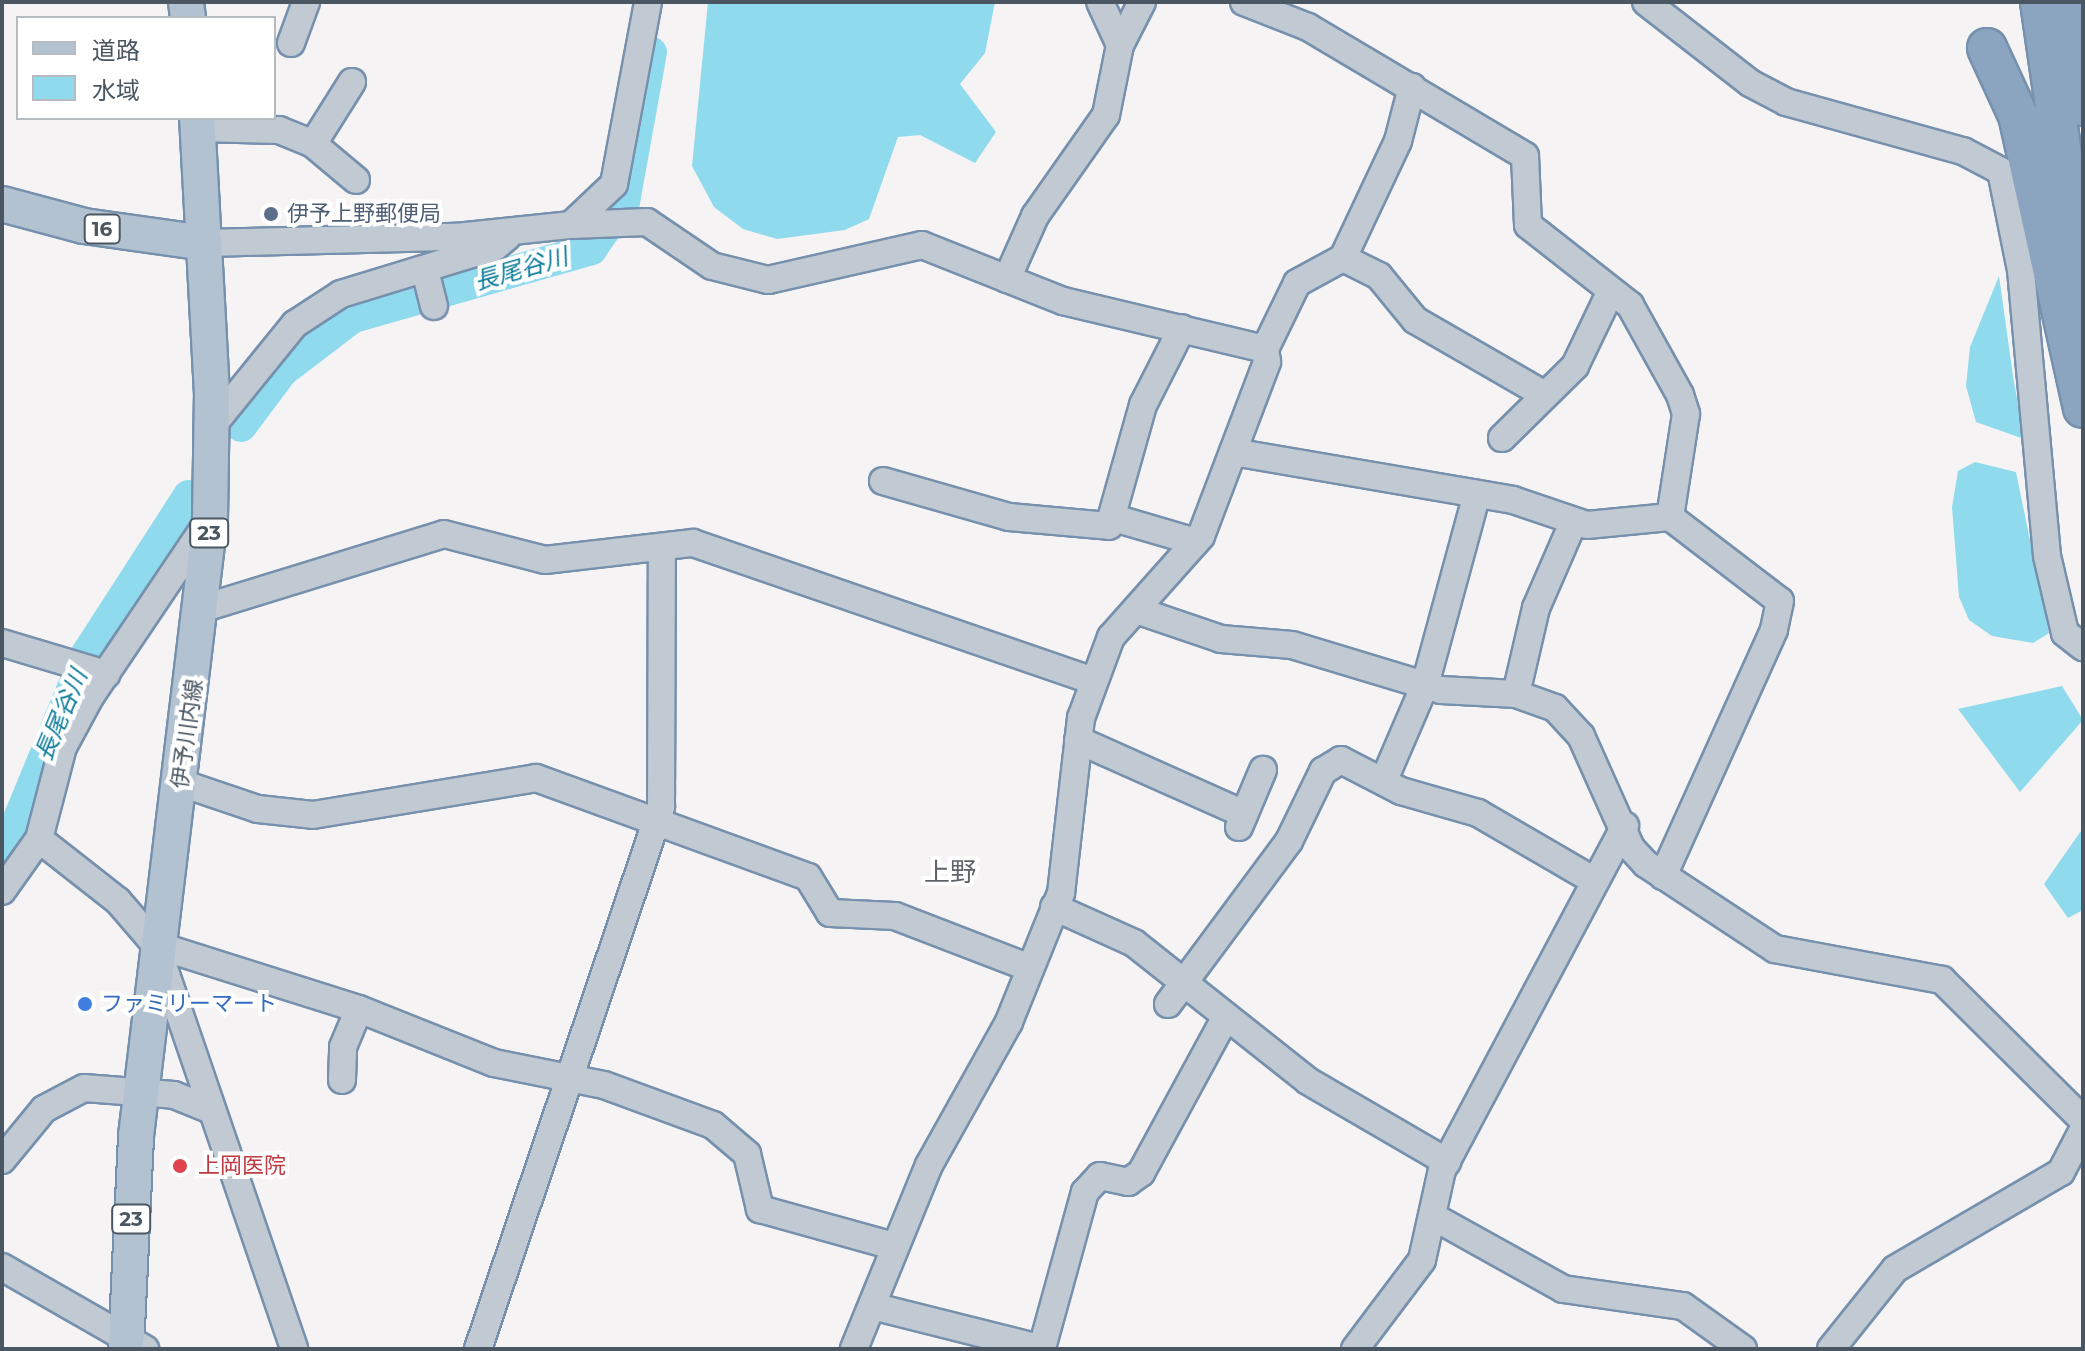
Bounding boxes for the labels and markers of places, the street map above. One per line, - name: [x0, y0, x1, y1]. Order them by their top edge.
- place label: 伊予上野郵便局: [287, 201, 441, 227]
- marker: 伊予上野郵便局: [262, 205, 280, 223]
- place label: ファミリーマート: [101, 991, 277, 1017]
- marker: ファミリーマート: [76, 995, 94, 1013]
- place label: 上岡医院: [198, 1153, 286, 1179]
- marker: 上岡医院: [169, 1155, 191, 1177]

